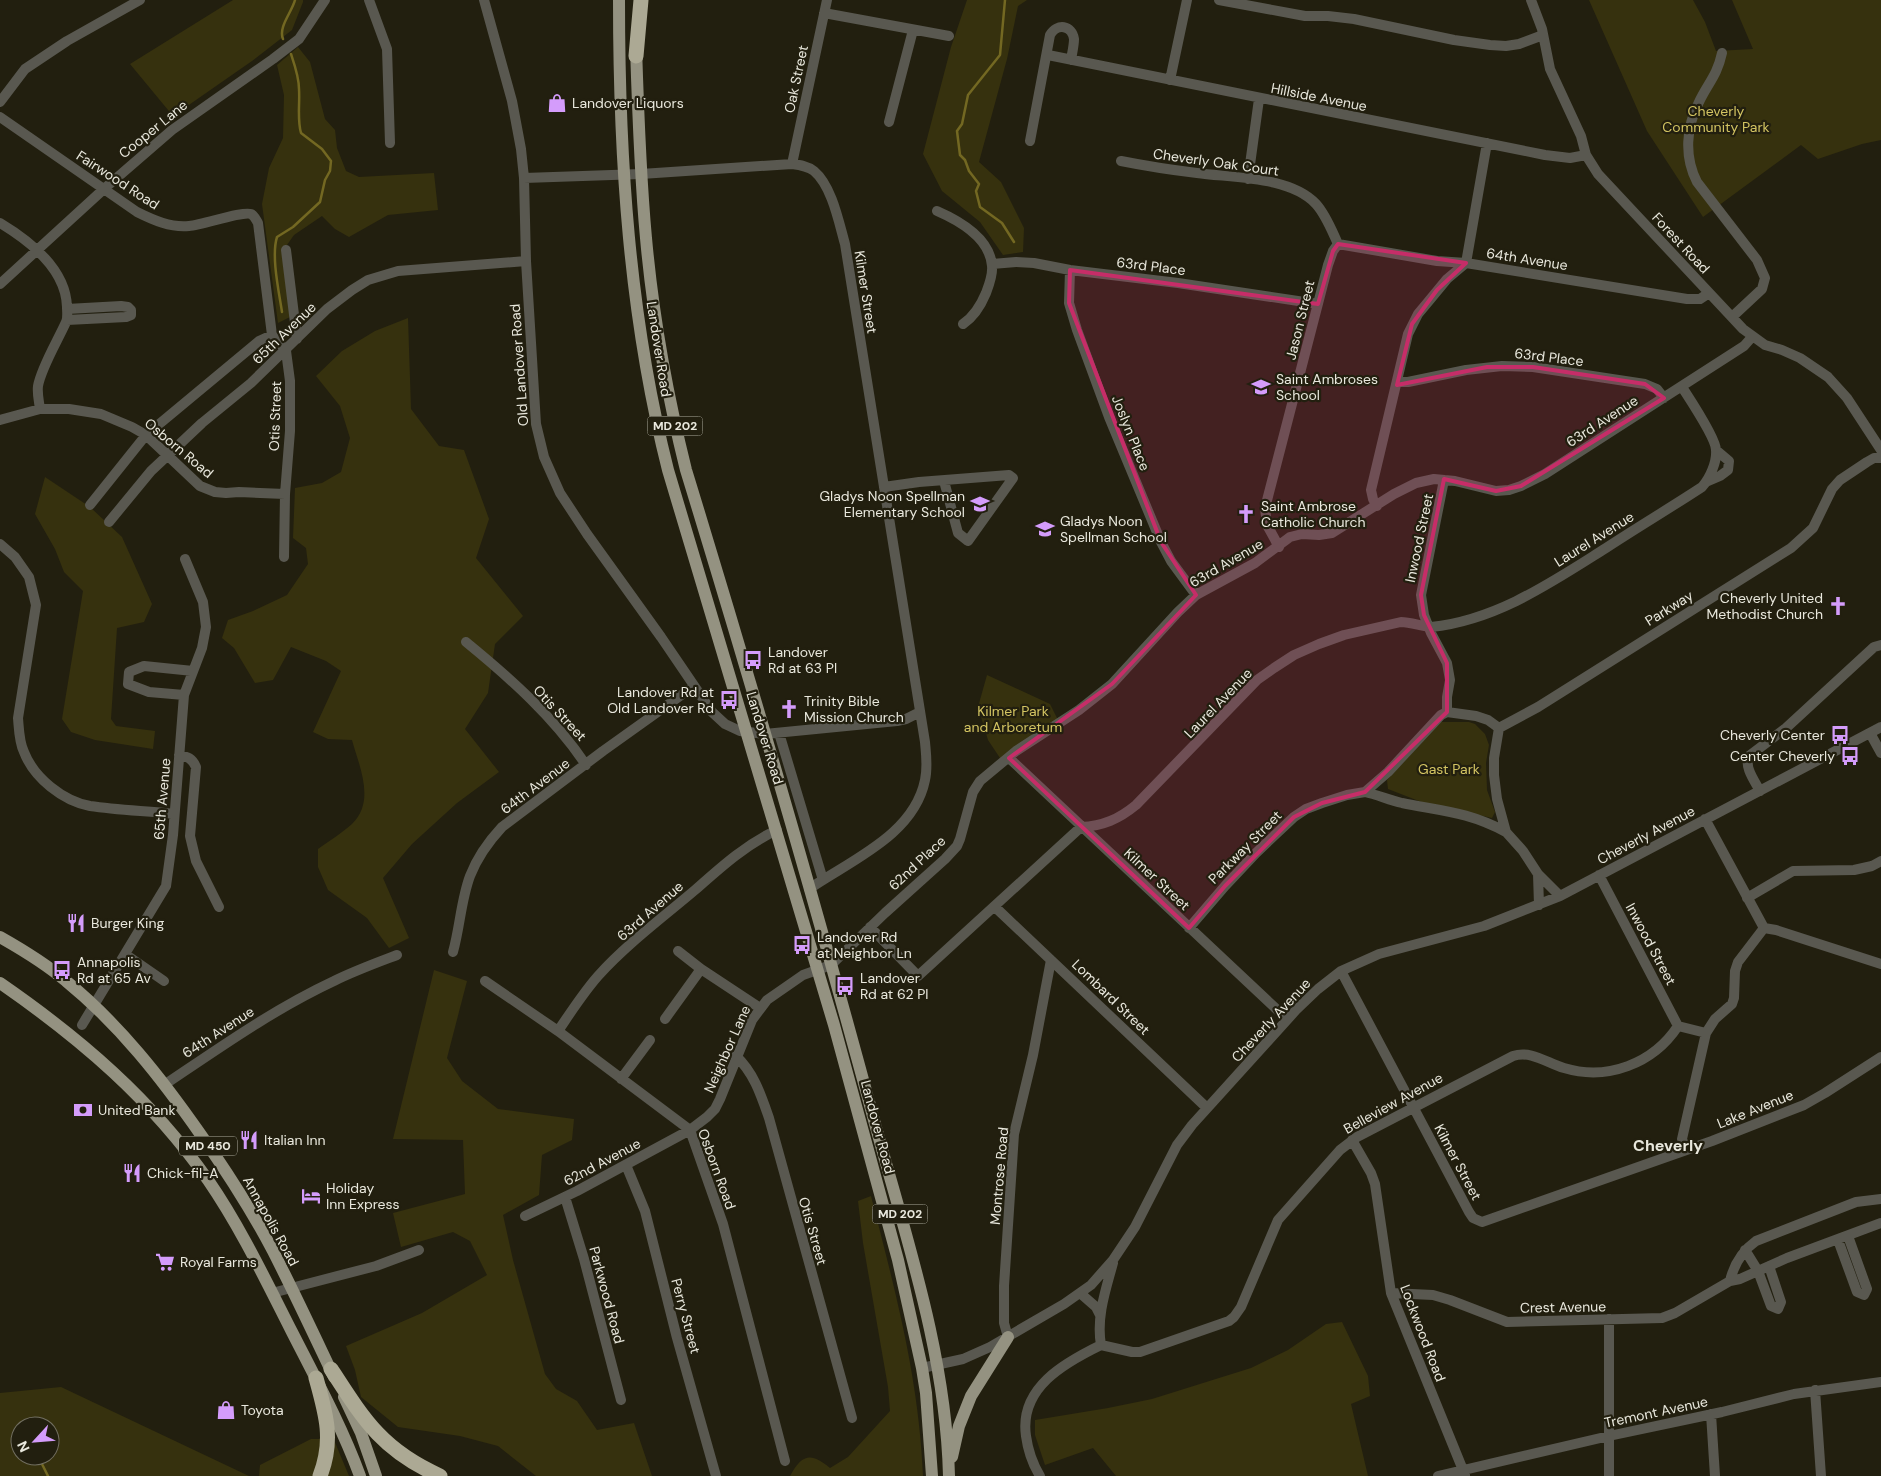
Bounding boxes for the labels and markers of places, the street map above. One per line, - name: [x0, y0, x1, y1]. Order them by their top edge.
- shop icon: Landover Liquors: [546, 92, 568, 114]
- place label: Landover Liquors: [572, 94, 684, 112]
- place label: Saint Ambroses School: [1276, 370, 1378, 404]
- school or university icon: Saint Ambroses School: [1250, 376, 1272, 398]
- place label: Gladys Noon Spellman Elementary School: [819, 487, 965, 521]
- school or university icon: Gladys Noon Spellman Elementary School: [969, 493, 991, 515]
- place label: Saint Ambrose Catholic Church: [1261, 497, 1366, 531]
- church icon: Saint Ambrose Catholic Church: [1235, 503, 1257, 525]
- place label: Gladys Noon Spellman School: [1060, 512, 1167, 546]
- school or university icon: Gladys Noon Spellman School: [1034, 518, 1056, 540]
- place label: Cheverly United Methodist Church: [1707, 589, 1823, 623]
- church icon: Cheverly United Methodist Church: [1827, 595, 1849, 617]
- place label: Landover Rd at 63 Pl: [768, 643, 837, 677]
- bus stop icon: Landover Rd at 63 Pl: [742, 649, 764, 671]
- place label: Landover Rd at Old Landover Rd: [607, 683, 714, 717]
- bus stop icon: Landover Rd at Old Landover Rd: [718, 689, 740, 711]
- place label: Trinity Bible Mission Church: [804, 692, 904, 726]
- church icon: Trinity Bible Mission Church: [778, 698, 800, 720]
- bus stop icon: Cheverly Center: [1829, 724, 1851, 746]
- place label: Cheverly Center: [1720, 726, 1825, 744]
- bus stop icon: Center Cheverly: [1839, 745, 1861, 767]
- place label: Center Cheverly: [1730, 747, 1835, 765]
- restaurant icon: Burger King: [65, 912, 87, 934]
- place label: Burger King: [91, 914, 164, 932]
- place label: Landover Rd at Neighbor Ln: [817, 928, 912, 962]
- bus stop icon: Landover Rd at Neighbor Ln: [791, 934, 813, 956]
- place label: Annapolis Rd at 65 Av: [77, 953, 151, 987]
- bus stop icon: Annapolis Rd at 65 Av: [51, 959, 73, 981]
- place label: Landover Rd at 62 Pl: [860, 969, 929, 1003]
- bus stop icon: Landover Rd at 62 Pl: [834, 975, 856, 997]
- bank icon: United Bank: [72, 1099, 94, 1121]
- place label: United Bank: [98, 1101, 175, 1119]
- restaurant icon: Italian Inn: [238, 1129, 260, 1151]
- place label: Italian Inn: [264, 1131, 326, 1149]
- restaurant icon: Chick-fil-A: [121, 1162, 143, 1184]
- place label: Chick-fil-A: [147, 1164, 219, 1182]
- place label: Holiday Inn Express: [326, 1179, 400, 1213]
- hotel icon: Holiday Inn Express: [300, 1185, 322, 1207]
- supermarket icon: Royal Farms: [154, 1251, 176, 1273]
- place label: Royal Farms: [180, 1253, 257, 1271]
- shop icon: Toyota: [215, 1399, 237, 1421]
- place label: Toyota: [241, 1401, 284, 1419]

